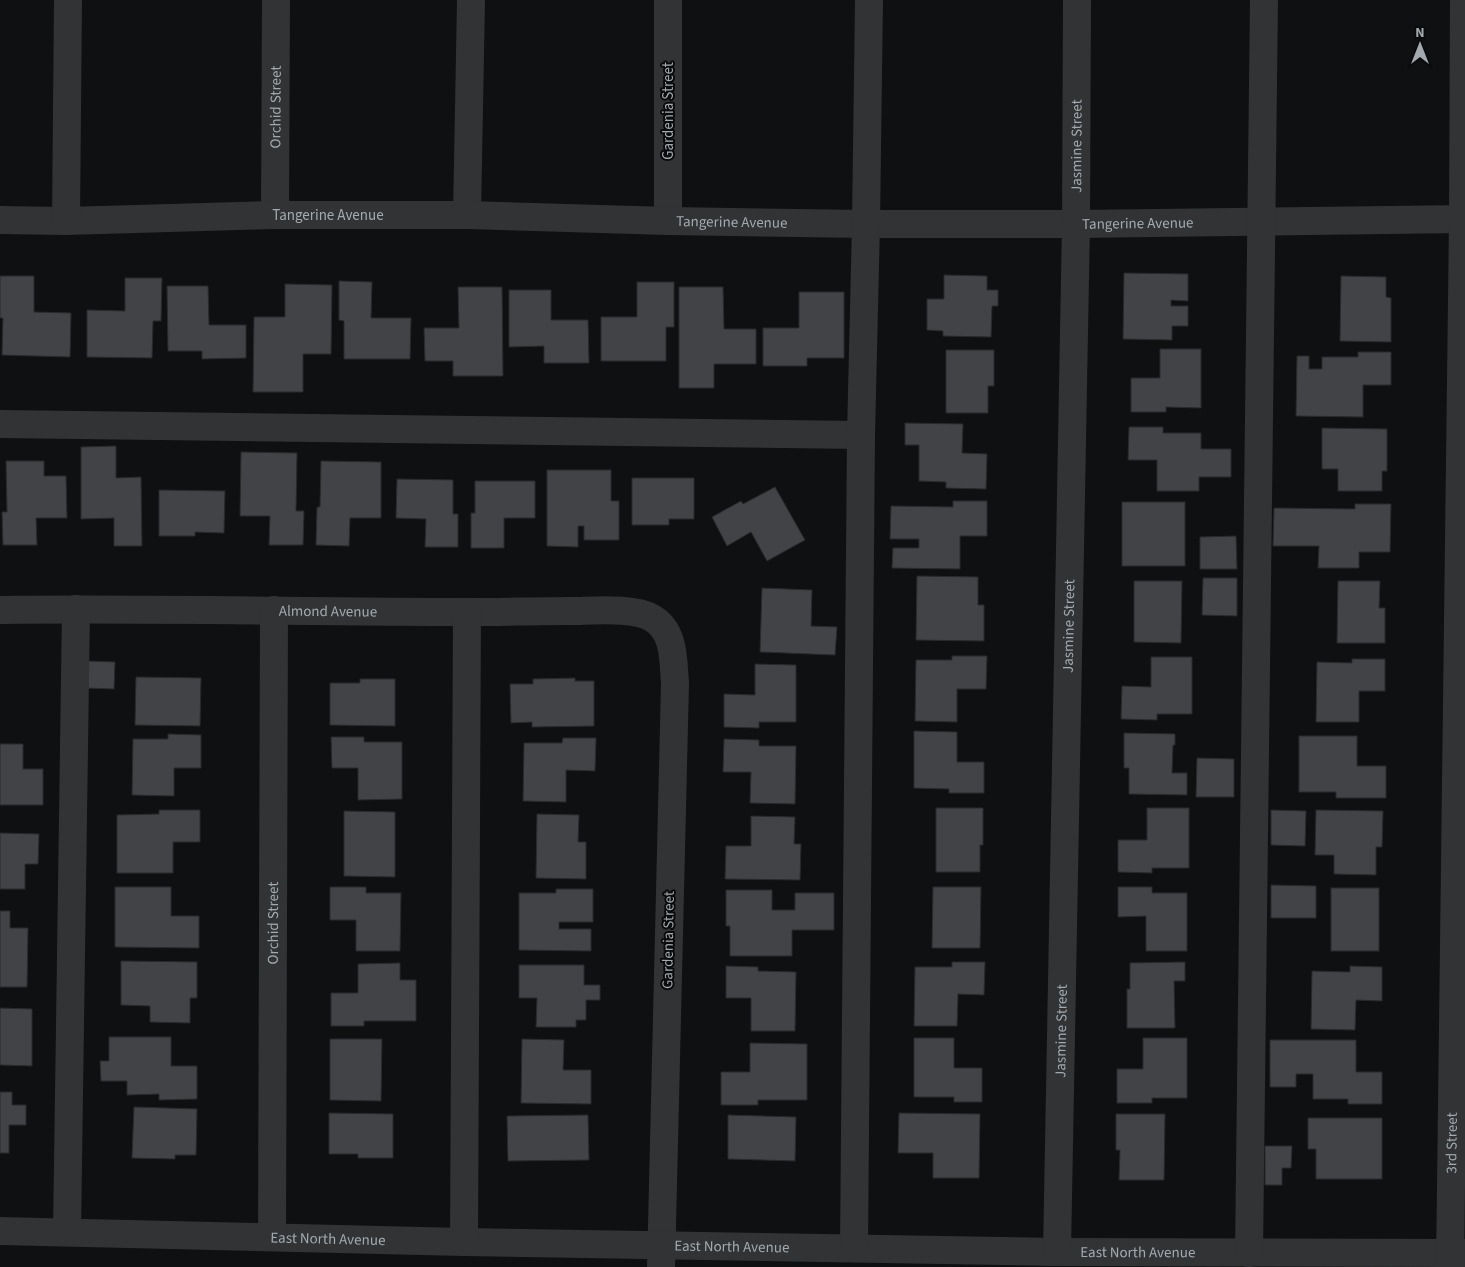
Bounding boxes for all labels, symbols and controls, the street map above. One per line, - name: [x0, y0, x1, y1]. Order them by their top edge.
- north arrow: [1395, 20, 1445, 70]
- text: N: [1415, 23, 1425, 43]
- street label: Gardenia Street: [658, 62, 679, 160]
- street label: Orchid Street: [265, 66, 287, 148]
- street label: Jasmine Street: [1066, 99, 1088, 193]
- street label: Tangerine Avenue: [272, 205, 384, 226]
- street label: Tangerine Avenue: [676, 211, 788, 234]
- street label: Tangerine Avenue: [1082, 212, 1194, 235]
- street label: Jasmine Street: [1058, 579, 1080, 673]
- street label: Almond Avenue: [279, 601, 377, 623]
- street label: Orchid Street: [263, 882, 284, 964]
- street label: Gardenia Street: [657, 891, 680, 989]
- street label: Jasmine Street: [1050, 984, 1073, 1078]
- street label: 3rd Street: [1441, 1112, 1463, 1174]
- street label: East North Avenue: [270, 1227, 386, 1251]
- street label: East North Avenue: [674, 1236, 790, 1258]
- street label: East North Avenue: [1080, 1242, 1195, 1263]

